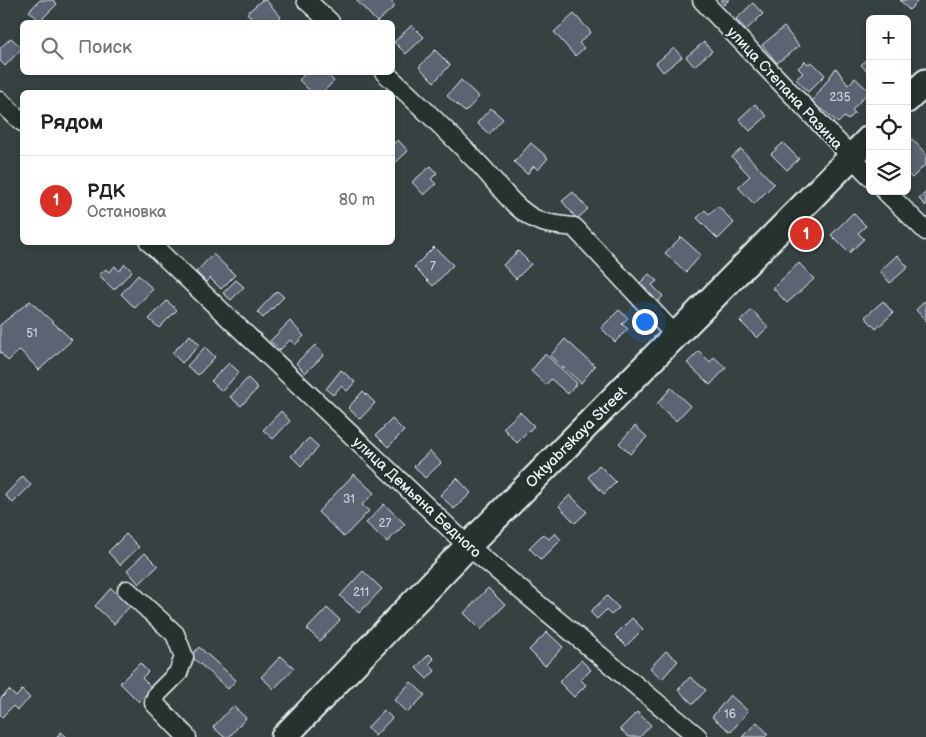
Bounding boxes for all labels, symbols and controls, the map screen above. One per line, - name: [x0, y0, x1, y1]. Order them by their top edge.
- map controls: [866, 15, 911, 195]
- button: +: [866, 15, 911, 60]
- search box: [20, 20, 395, 75]
- street label: улица Степана Разина: [723, 23, 847, 154]
- icon: search: [38, 34, 66, 62]
- text: Поиск: [78, 36, 132, 59]
- button: −: [866, 60, 911, 105]
- house number: 235: [829, 90, 851, 105]
- button: locate: [866, 105, 911, 150]
- text: Рядом: [40, 110, 103, 135]
- button: layers: [866, 150, 911, 195]
- text: РДК: [87, 180, 125, 203]
- text: 1: [53, 191, 59, 210]
- text: 80 m: [339, 191, 375, 210]
- text: Остановка: [87, 203, 166, 222]
- pin: 1: [790, 215, 822, 253]
- house number: 7: [430, 259, 436, 274]
- your location: [632, 309, 658, 335]
- house number: 51: [26, 326, 38, 341]
- street label: Oktyabrskaya Street: [522, 382, 631, 492]
- street label: улица Демьяна Бедного: [348, 433, 485, 562]
- house number: 31: [343, 492, 355, 507]
- house number: 27: [379, 516, 392, 531]
- house number: 211: [353, 585, 369, 600]
- house number: 16: [724, 707, 736, 722]

